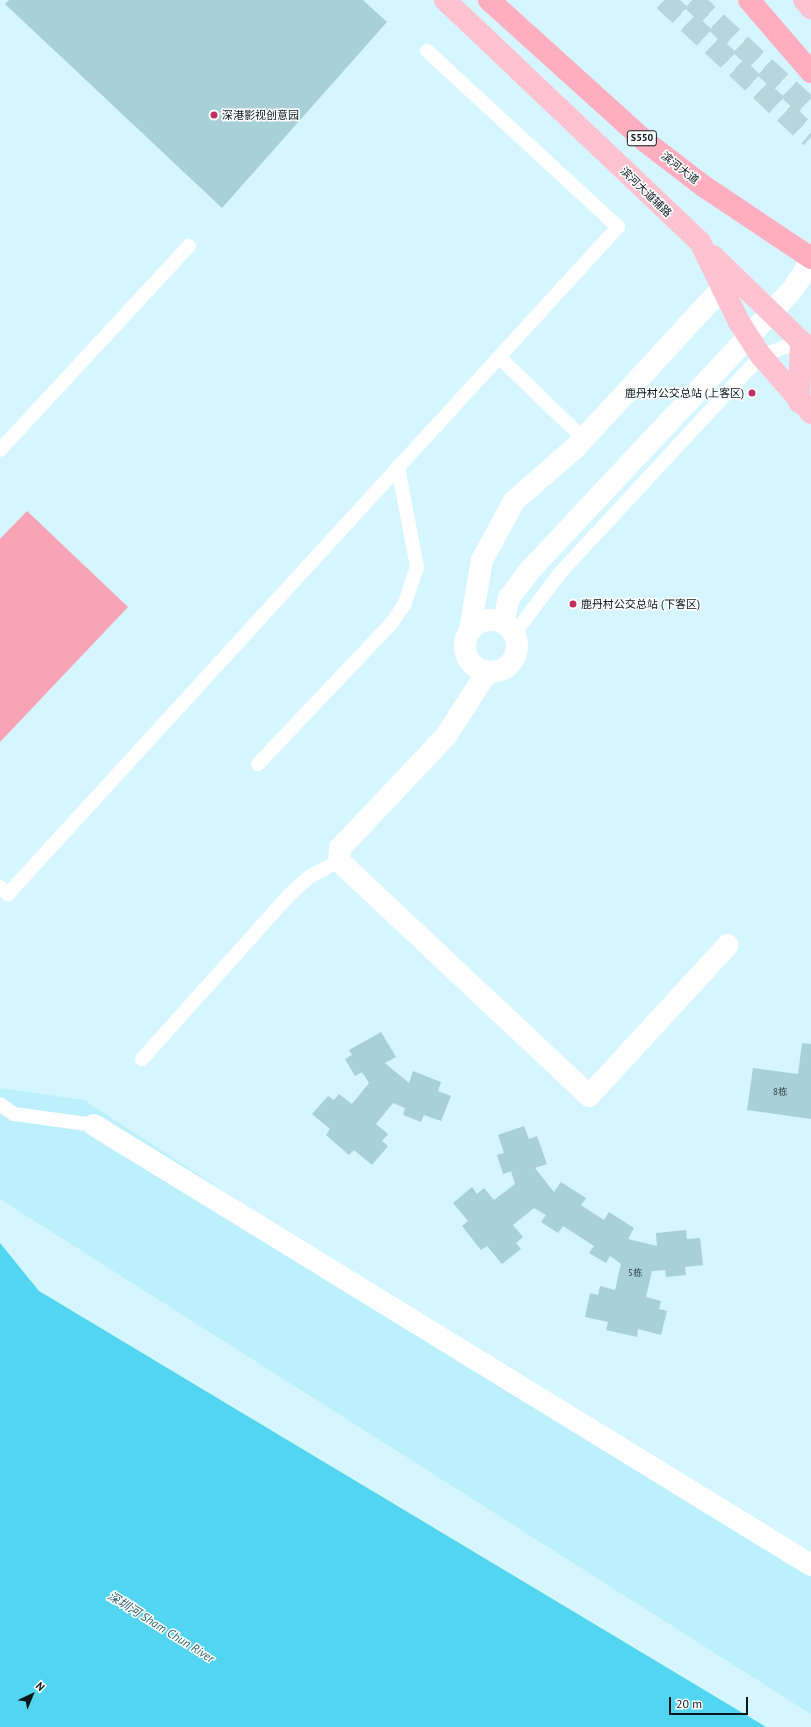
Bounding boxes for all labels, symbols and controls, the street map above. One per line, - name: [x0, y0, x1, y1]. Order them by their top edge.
- place label: 深港影视创意园: [222, 108, 299, 122]
- marker: 深港影视创意园: [209, 110, 219, 120]
- road number: S550: [626, 130, 658, 146]
- street label: 滨河大道: [659, 149, 701, 187]
- street label: 滨河大道辅路: [618, 164, 674, 220]
- place label: 鹿丹村公交总站 (上客区): [625, 386, 744, 400]
- marker: 鹿丹村公交总站 (上客区): [747, 388, 757, 398]
- place label: 鹿丹村公交总站 (下客区): [581, 597, 700, 611]
- marker: 鹿丹村公交总站 (下客区): [568, 599, 578, 609]
- house number: 8栋: [773, 1087, 787, 1097]
- house number: 5栋: [628, 1268, 642, 1278]
- water label: 深圳河 Sham Chun River: [105, 1588, 217, 1666]
- north arrow: [12, 1675, 52, 1715]
- text: N: [33, 1679, 48, 1694]
- scale bar: [671, 1689, 750, 1715]
- text: 20 m: [676, 1696, 702, 1711]

